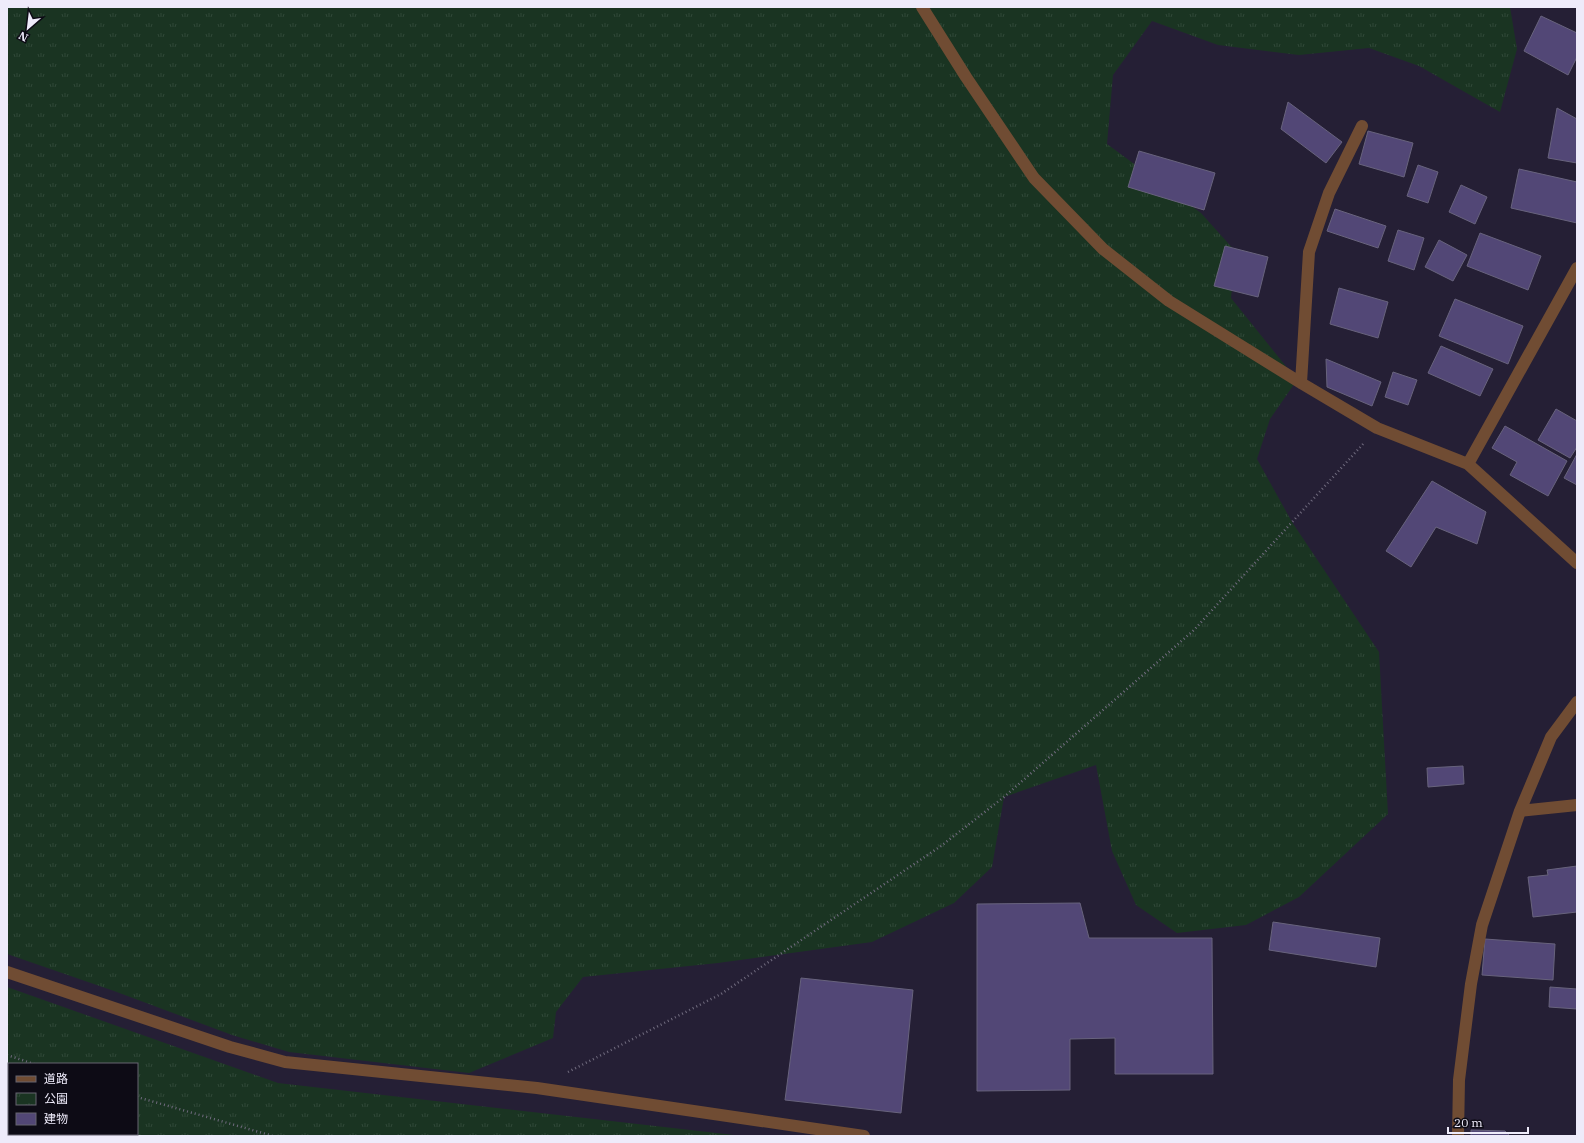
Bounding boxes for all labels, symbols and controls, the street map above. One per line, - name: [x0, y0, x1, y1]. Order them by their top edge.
- north arrow: [8, 8, 48, 48]
- text: N: [16, 28, 30, 45]
- legend: [8, 1063, 138, 1135]
- text: 道路: [44, 1071, 68, 1086]
- text: 公園: [44, 1091, 68, 1106]
- scale bar: [1448, 1109, 1528, 1135]
- text: 建物: [44, 1111, 68, 1126]
- text: 20 m: [1454, 1115, 1483, 1130]

